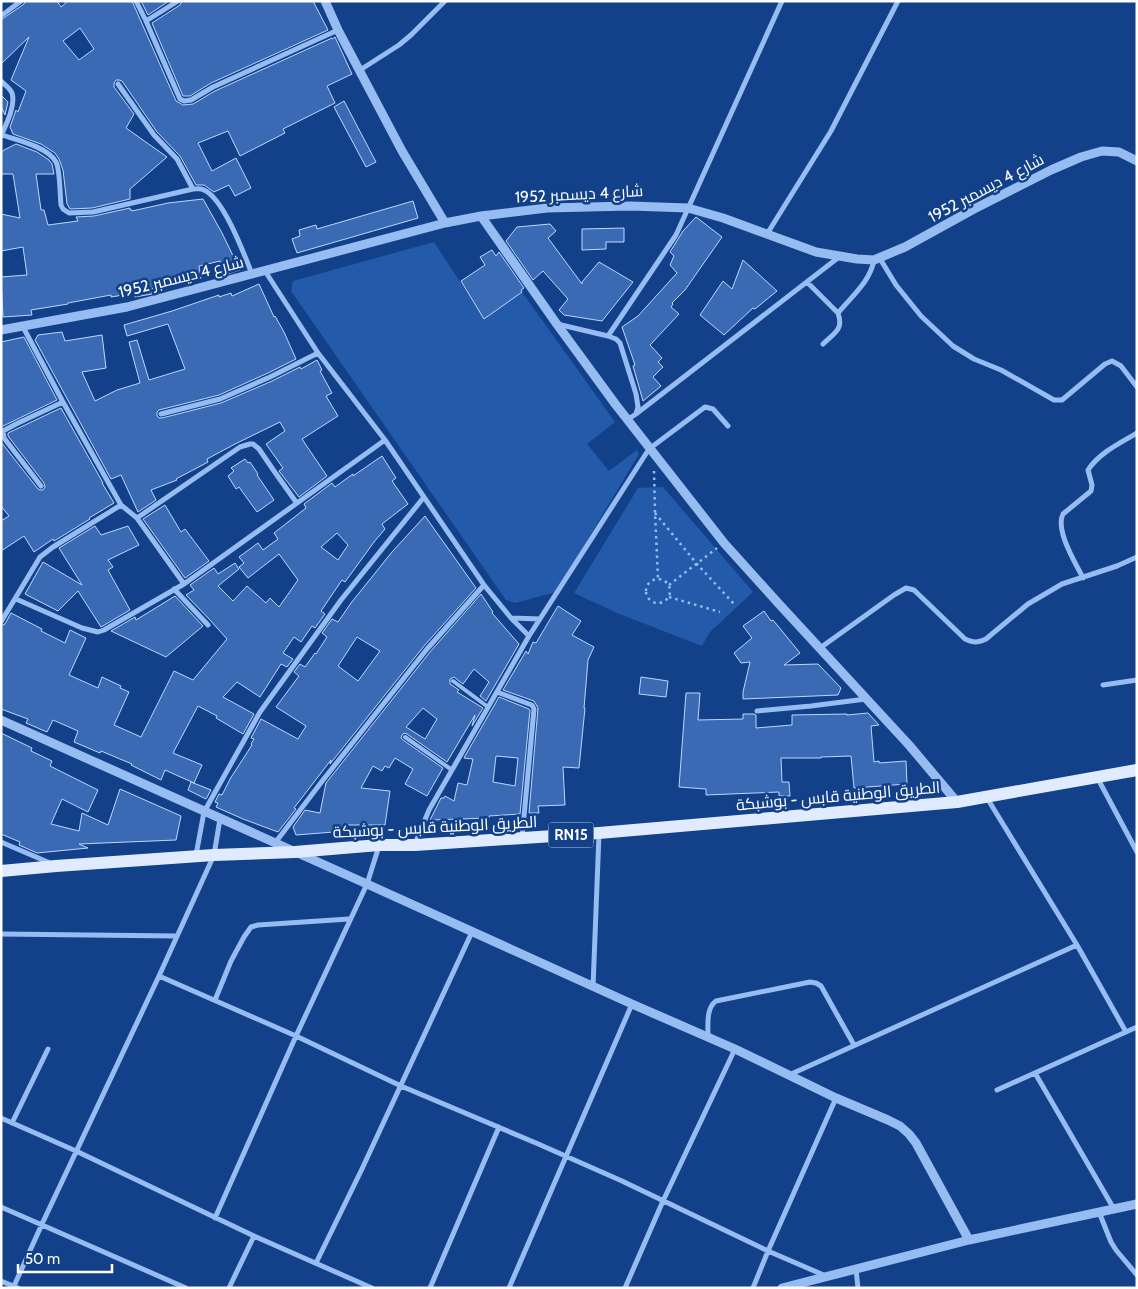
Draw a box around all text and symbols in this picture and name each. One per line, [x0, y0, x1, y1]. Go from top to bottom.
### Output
street label: شارع 4 ديسمبر 1952 [925, 149, 1048, 228]
street label: شارع 4 ديسمبر 1952 [514, 181, 644, 209]
street label: شارع 4 ديسمبر 1952 [116, 252, 246, 304]
street label: الطريق الوطنية قابس - بوشبكة [735, 778, 941, 815]
street label: الطريق الوطنية قابس - بوشبكة [332, 812, 538, 843]
road number: RN15 [548, 822, 594, 848]
scale bar [18, 1242, 111, 1274]
text: 50 m [25, 1250, 60, 1268]

